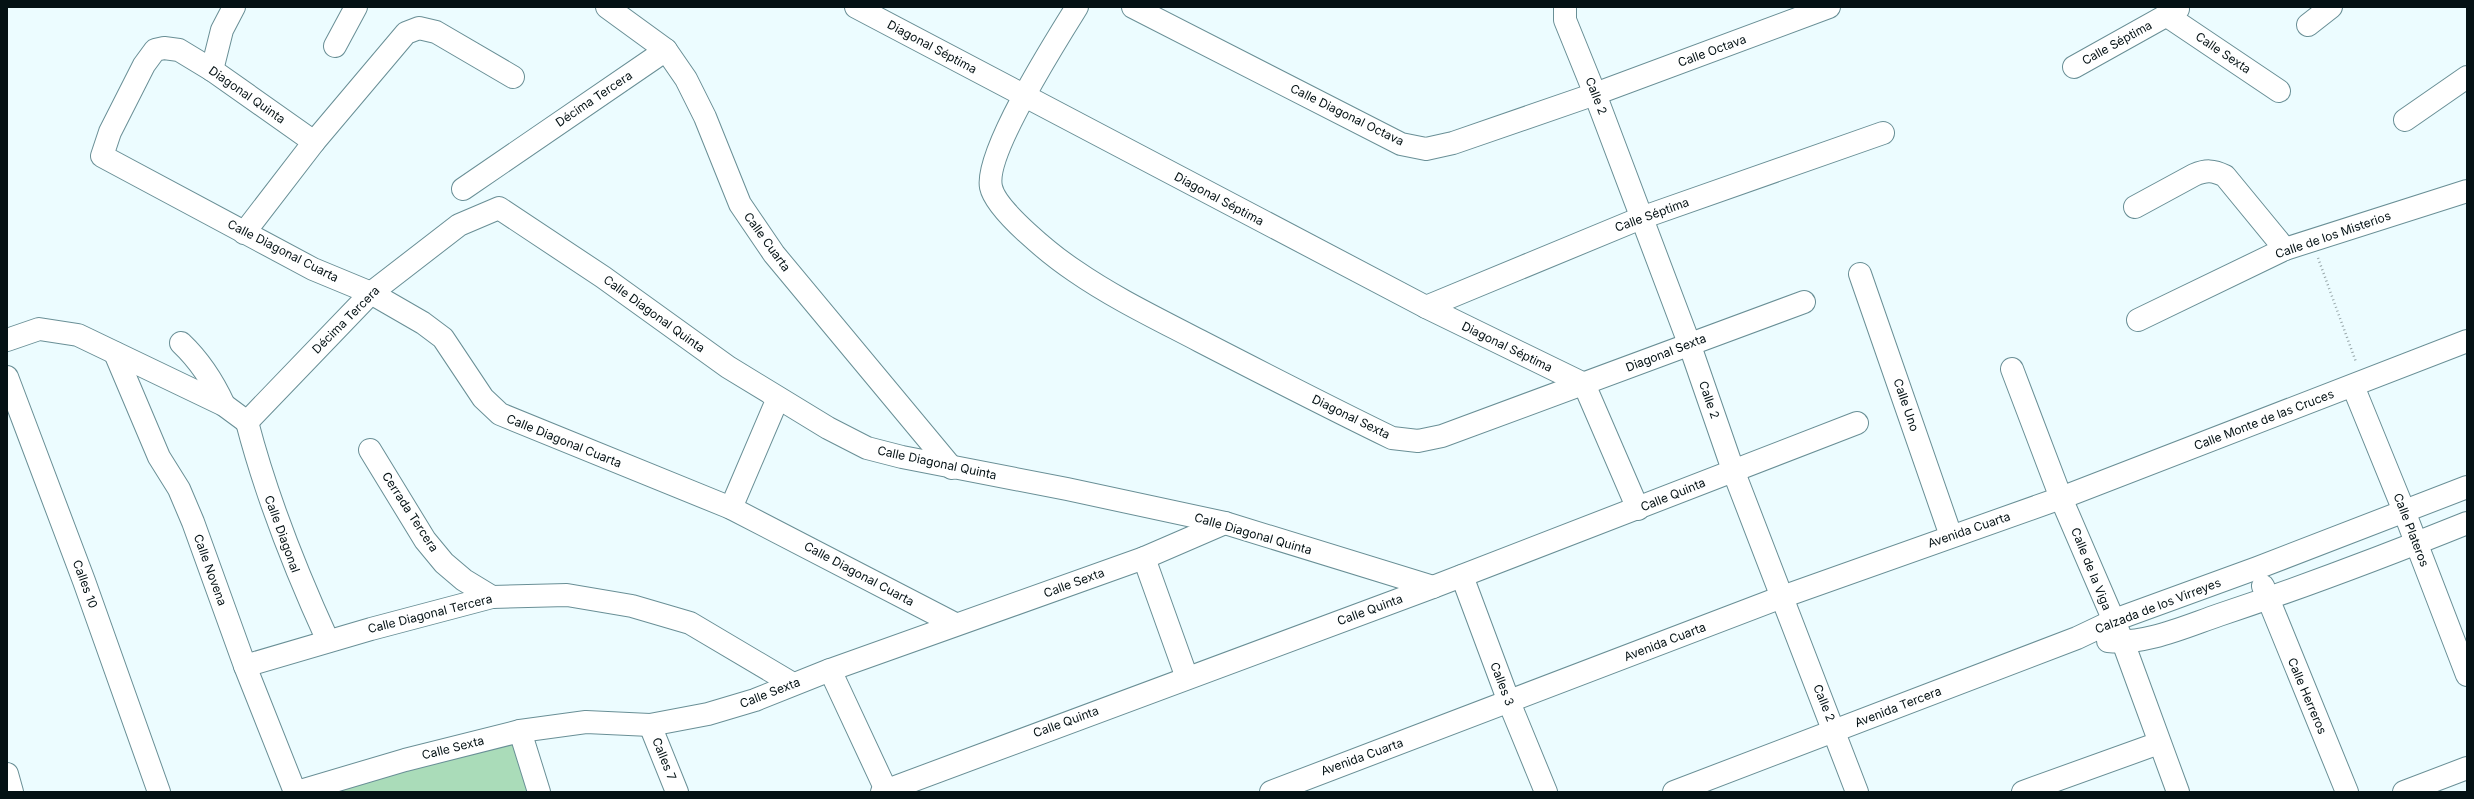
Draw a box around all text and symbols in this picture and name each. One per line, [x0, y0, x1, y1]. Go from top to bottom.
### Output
street label: Diagonal Séptima [885, 17, 980, 76]
street label: Calle Séptima [2079, 17, 2154, 68]
street label: Calle Sexta [2193, 29, 2254, 77]
street label: Calle Octava [1676, 31, 1748, 70]
street label: Diagonal Quinta [206, 63, 288, 127]
street label: Décima Tercera [553, 67, 635, 130]
street label: Calle 2 [1582, 75, 1610, 117]
street label: Calle Diagonal Octava [1288, 80, 1407, 149]
street label: Diagonal Séptima [1172, 169, 1267, 228]
street label: Calle Séptima [1613, 194, 1691, 235]
street label: Calle de los Misterios [2273, 208, 2393, 261]
street label: Calle Cuarta [741, 209, 794, 274]
street label: Calle Diagonal Cuarta [225, 216, 341, 285]
street label: Calle Diagonal Quinta [601, 272, 708, 355]
street label: Décima Tercera [309, 283, 383, 357]
street label: Diagonal Séptima [1459, 318, 1555, 375]
street label: Diagonal Sexta [1623, 330, 1708, 375]
street label: Calle Uno [1890, 376, 1923, 433]
street label: Calle 2 [1696, 379, 1723, 421]
street label: Calle Monte de las Cruces [2192, 386, 2336, 453]
street label: Diagonal Sexta [1310, 391, 1393, 442]
street label: Calle Diagonal Cuarta [505, 411, 624, 470]
street label: Calle Diagonal Quinta [876, 443, 998, 482]
street label: Cerrada Tercera [379, 469, 442, 555]
street label: Calle Quinta [1638, 475, 1707, 514]
street label: Calle Plateros [2391, 491, 2432, 569]
street label: Calle Diagonal [262, 493, 303, 575]
street label: Avenida Cuarta [1926, 508, 2012, 551]
street label: Calle Diagonal Quinta [1193, 510, 1314, 557]
street label: Calle de la Viga [2068, 525, 2115, 612]
street label: Calle Novena [191, 532, 230, 608]
street label: Calle Diagonal Cuarta [802, 538, 917, 609]
street label: Calles 10 [70, 558, 101, 610]
street label: Calle Sexta [1041, 565, 1106, 600]
street label: Calzada de los Virreyes [2093, 575, 2223, 636]
street label: Calle Diagonal Tercera [366, 591, 494, 636]
street label: Calle Quinta [1335, 591, 1405, 628]
street label: Avenida Cuarta [1622, 619, 1708, 664]
street label: Calle Herreros [2285, 655, 2330, 736]
street label: Calles 3 [1487, 660, 1518, 708]
street label: Calle Sexta [737, 674, 802, 711]
street label: Calle 2 [1810, 682, 1839, 724]
street label: Avenida Tercera [1852, 683, 1943, 730]
street label: Calle Quinta [1031, 703, 1101, 740]
street label: Calle Sexta [420, 733, 486, 762]
street label: Calles 7 [649, 735, 680, 783]
street label: Avenida Cuarta [1319, 735, 1405, 778]

